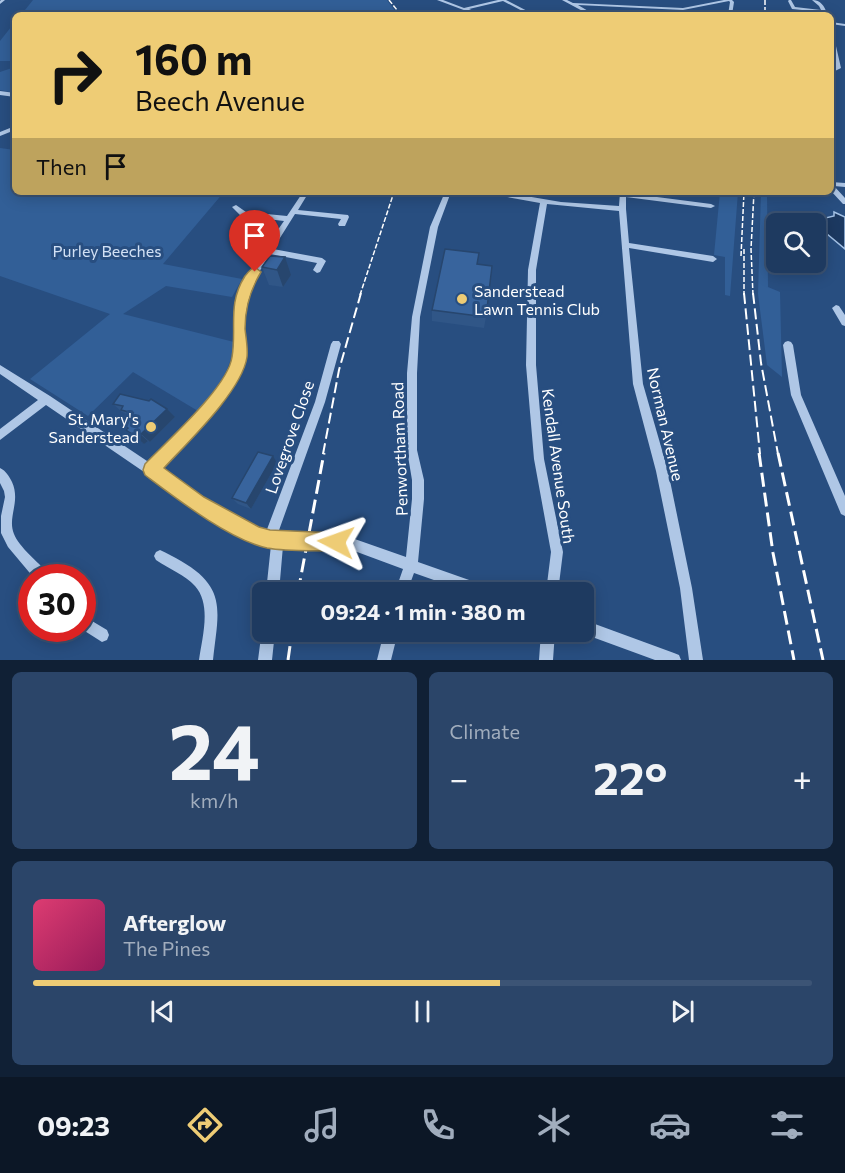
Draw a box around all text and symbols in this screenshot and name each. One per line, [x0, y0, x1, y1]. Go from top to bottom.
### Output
text: 160 m [135, 32, 253, 84]
icon: right [36, 36, 114, 114]
text: Beech Avenue [135, 84, 305, 117]
icon: arrive [99, 150, 132, 183]
text: Then [36, 153, 87, 180]
pin [229, 210, 280, 272]
map controls [766, 213, 826, 273]
button: search [766, 213, 826, 273]
icon: arrive [238, 219, 271, 252]
park label: Purley Beeches [52, 241, 162, 260]
place label: Sanderstead Lawn Tennis Club [474, 281, 600, 318]
marker: Sanderstead Lawn Tennis Club [455, 292, 469, 306]
street label: Norman Avenue [644, 365, 688, 483]
street label: Lovegrove Close [261, 378, 317, 496]
street label: Penwortham Road [387, 382, 411, 516]
street label: Kendall Avenue South [539, 387, 579, 545]
place label: St. Mary's Sanderstead [49, 409, 139, 446]
marker: St. Mary's Sanderstead [144, 420, 158, 434]
position arrow [304, 510, 368, 574]
speed limit sign: 30 [18, 564, 96, 642]
text: 09:24 · 1 min · 380 m [321, 598, 525, 625]
text: 24 [169, 701, 260, 796]
text: Climate [450, 719, 520, 743]
text: 22° [593, 749, 667, 804]
text: − [450, 757, 468, 798]
text: + [793, 757, 812, 798]
text: km/h [190, 788, 239, 812]
text: Afterglow [123, 909, 226, 936]
text: The Pines [123, 936, 210, 960]
icon: previous [146, 995, 179, 1028]
icon: pause [406, 995, 439, 1028]
icon: next [666, 995, 699, 1028]
icon: directions [184, 1104, 226, 1146]
icon: music [301, 1104, 343, 1146]
icon: phone [417, 1104, 459, 1146]
icon: climate [533, 1104, 575, 1146]
icon: car [649, 1104, 691, 1146]
icon: filters [766, 1104, 808, 1146]
text: 09:23 [37, 1109, 110, 1142]

